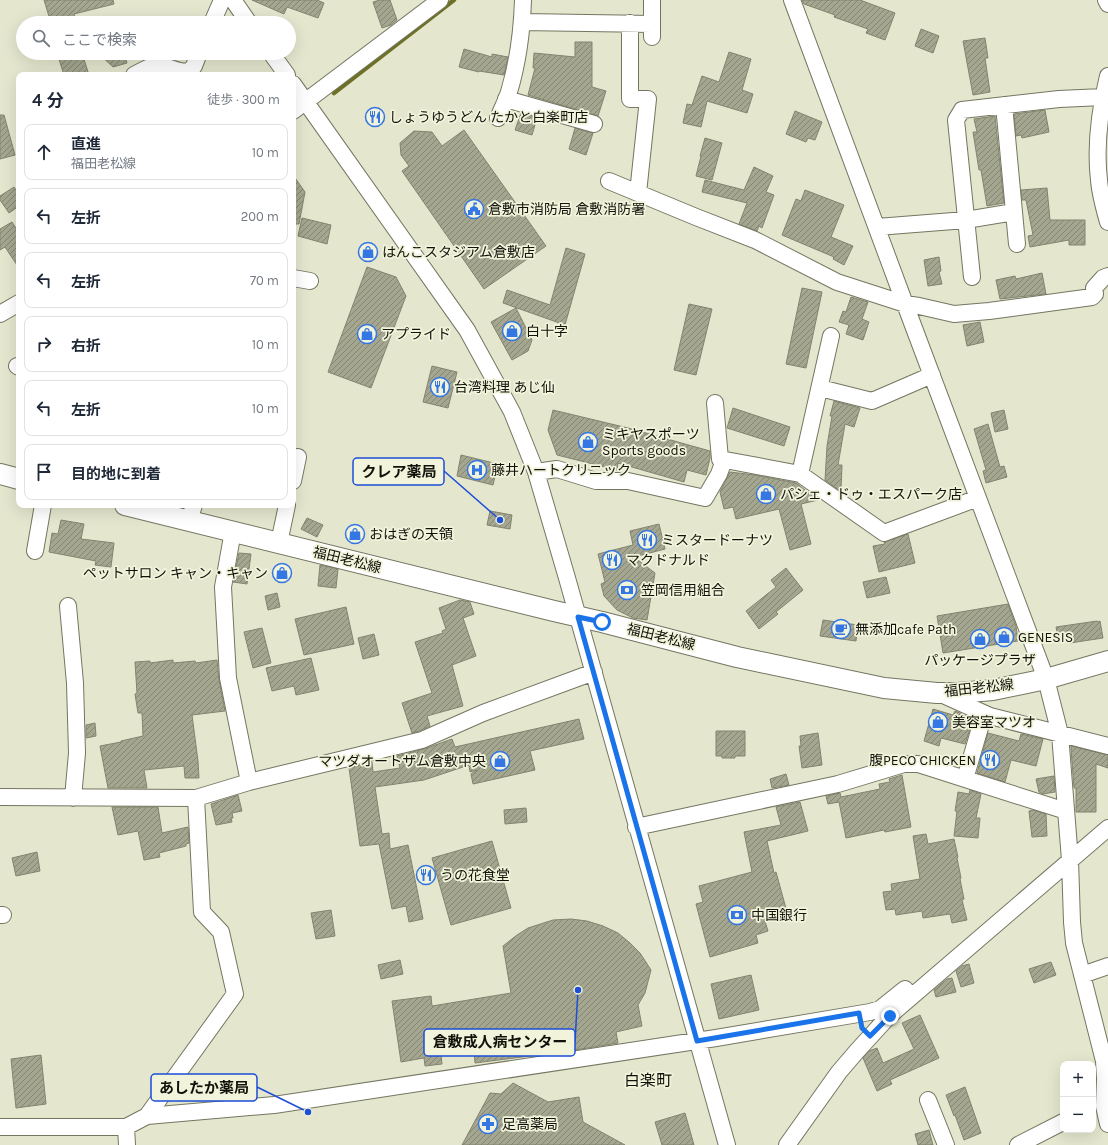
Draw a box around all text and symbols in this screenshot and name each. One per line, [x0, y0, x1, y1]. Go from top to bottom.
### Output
search box [16, 16, 296, 60]
icon: search [30, 27, 52, 49]
text: ここで検索 [62, 31, 137, 49]
text: 4 分 [32, 90, 63, 110]
text: 徒歩 · 300 m [207, 92, 280, 107]
restaurant icon: しょうゆうどん たかと白楽町店 [364, 106, 386, 128]
place label: しょうゆうどん たかと白楽町店 [389, 109, 588, 126]
text: 直進 [71, 135, 101, 153]
icon: ahead [33, 141, 55, 163]
text: 10 m [252, 145, 279, 160]
text: 福田老松線 [71, 156, 136, 171]
public building icon: 倉敷市消防局 倉敷消防署 [463, 198, 485, 220]
place label: 倉敷市消防局 倉敷消防署 [488, 201, 645, 218]
icon: left [33, 205, 55, 227]
text: 左折 [71, 209, 101, 227]
text: 200 m [241, 209, 279, 224]
shop icon: はんこスタジアム倉敷店 [357, 241, 379, 263]
place label: はんこスタジアム倉敷店 [382, 244, 535, 261]
icon: left [33, 269, 55, 291]
text: 左折 [71, 273, 101, 291]
text: 70 m [250, 273, 279, 288]
shop icon: 白十字 [501, 320, 523, 342]
shop icon: アプライド [356, 323, 378, 345]
place label: 白十字 [526, 323, 568, 340]
place label: アプライド [381, 326, 451, 343]
icon: right [33, 333, 55, 355]
text: 右折 [71, 337, 101, 355]
text: 10 m [252, 337, 279, 352]
restaurant icon: 台湾料理 あじ仙 [429, 376, 451, 398]
place label: 台湾料理 あじ仙 [454, 379, 555, 396]
icon: left [33, 397, 55, 419]
text: 左折 [71, 401, 101, 419]
text: 10 m [252, 401, 279, 416]
place label: ミキヤスポーツ Sports goods [602, 426, 700, 459]
shop icon: ミキヤスポーツ Sports goods [577, 431, 599, 453]
callout: クレア薬局 [353, 458, 444, 485]
hospital icon: 藤井ハートクリニック [466, 459, 488, 481]
icon: arrive [33, 461, 55, 483]
place label: 藤井ハートクリニック [491, 462, 631, 479]
text: クレア薬局 [361, 463, 437, 481]
text: 目的地に到着 [71, 465, 161, 483]
shop icon: パシェ・ドゥ・エスパーク店 [755, 483, 777, 505]
place label: パシェ・ドゥ・エスパーク店 [780, 486, 962, 503]
shop icon: おはぎの天領 [344, 523, 366, 545]
place label: おはぎの天領 [369, 526, 453, 543]
restaurant icon: ミスタードーナツ [636, 529, 658, 551]
place label: ミスタードーナツ [661, 532, 773, 549]
street label: 福田老松線 [311, 543, 383, 577]
restaurant icon: マクドナルド [601, 549, 623, 571]
place label: マクドナルド [626, 552, 710, 569]
shop icon: ペットサロン キャン・キャン [271, 562, 293, 584]
place label: ペットサロン キャン・キャン [83, 565, 268, 582]
bank icon: 笠岡信用組合 [616, 579, 638, 601]
place label: 笠岡信用組合 [641, 582, 725, 599]
route start [593, 613, 611, 631]
cafe icon: 無添加cafe Path [830, 618, 852, 640]
street label: 福田老松線 [625, 620, 697, 654]
place label: 無添加cafe Path [855, 621, 956, 638]
shop icon: GENESIS [993, 626, 1015, 648]
shop icon: パッケージプラザ [969, 628, 991, 650]
place label: GENESIS [1018, 629, 1073, 646]
place label: パッケージプラザ [924, 652, 1036, 669]
street label: 福田老松線 [943, 676, 1015, 700]
shop icon: 美容室マツオ [927, 711, 949, 733]
place label: 美容室マツオ [952, 714, 1036, 731]
restaurant icon: 腹PECO CHICKEN [979, 749, 1001, 771]
shop icon: マツダオートザム倉敷中央 [489, 750, 511, 772]
place label: 腹PECO CHICKEN [869, 752, 976, 769]
place label: マツダオートザム倉敷中央 [318, 753, 486, 770]
restaurant icon: うの花食堂 [415, 864, 437, 886]
place label: うの花食堂 [440, 867, 510, 884]
bank icon: 中国銀行 [726, 904, 748, 926]
place label: 中国銀行 [751, 907, 807, 924]
route end [881, 1007, 899, 1025]
callout: 倉敷成人病センター [424, 1029, 575, 1056]
text: 倉敷成人病センター [432, 1033, 568, 1051]
map controls [1060, 1061, 1096, 1133]
button: + [1060, 1061, 1096, 1097]
district label: 白楽町 [624, 1071, 672, 1090]
callout: あしたか薬局 [151, 1074, 257, 1101]
text: あしたか薬局 [159, 1079, 249, 1097]
button: − [1060, 1097, 1096, 1133]
pharmacy icon: 足高薬局 [477, 1113, 499, 1135]
place label: 足高薬局 [502, 1116, 558, 1133]

